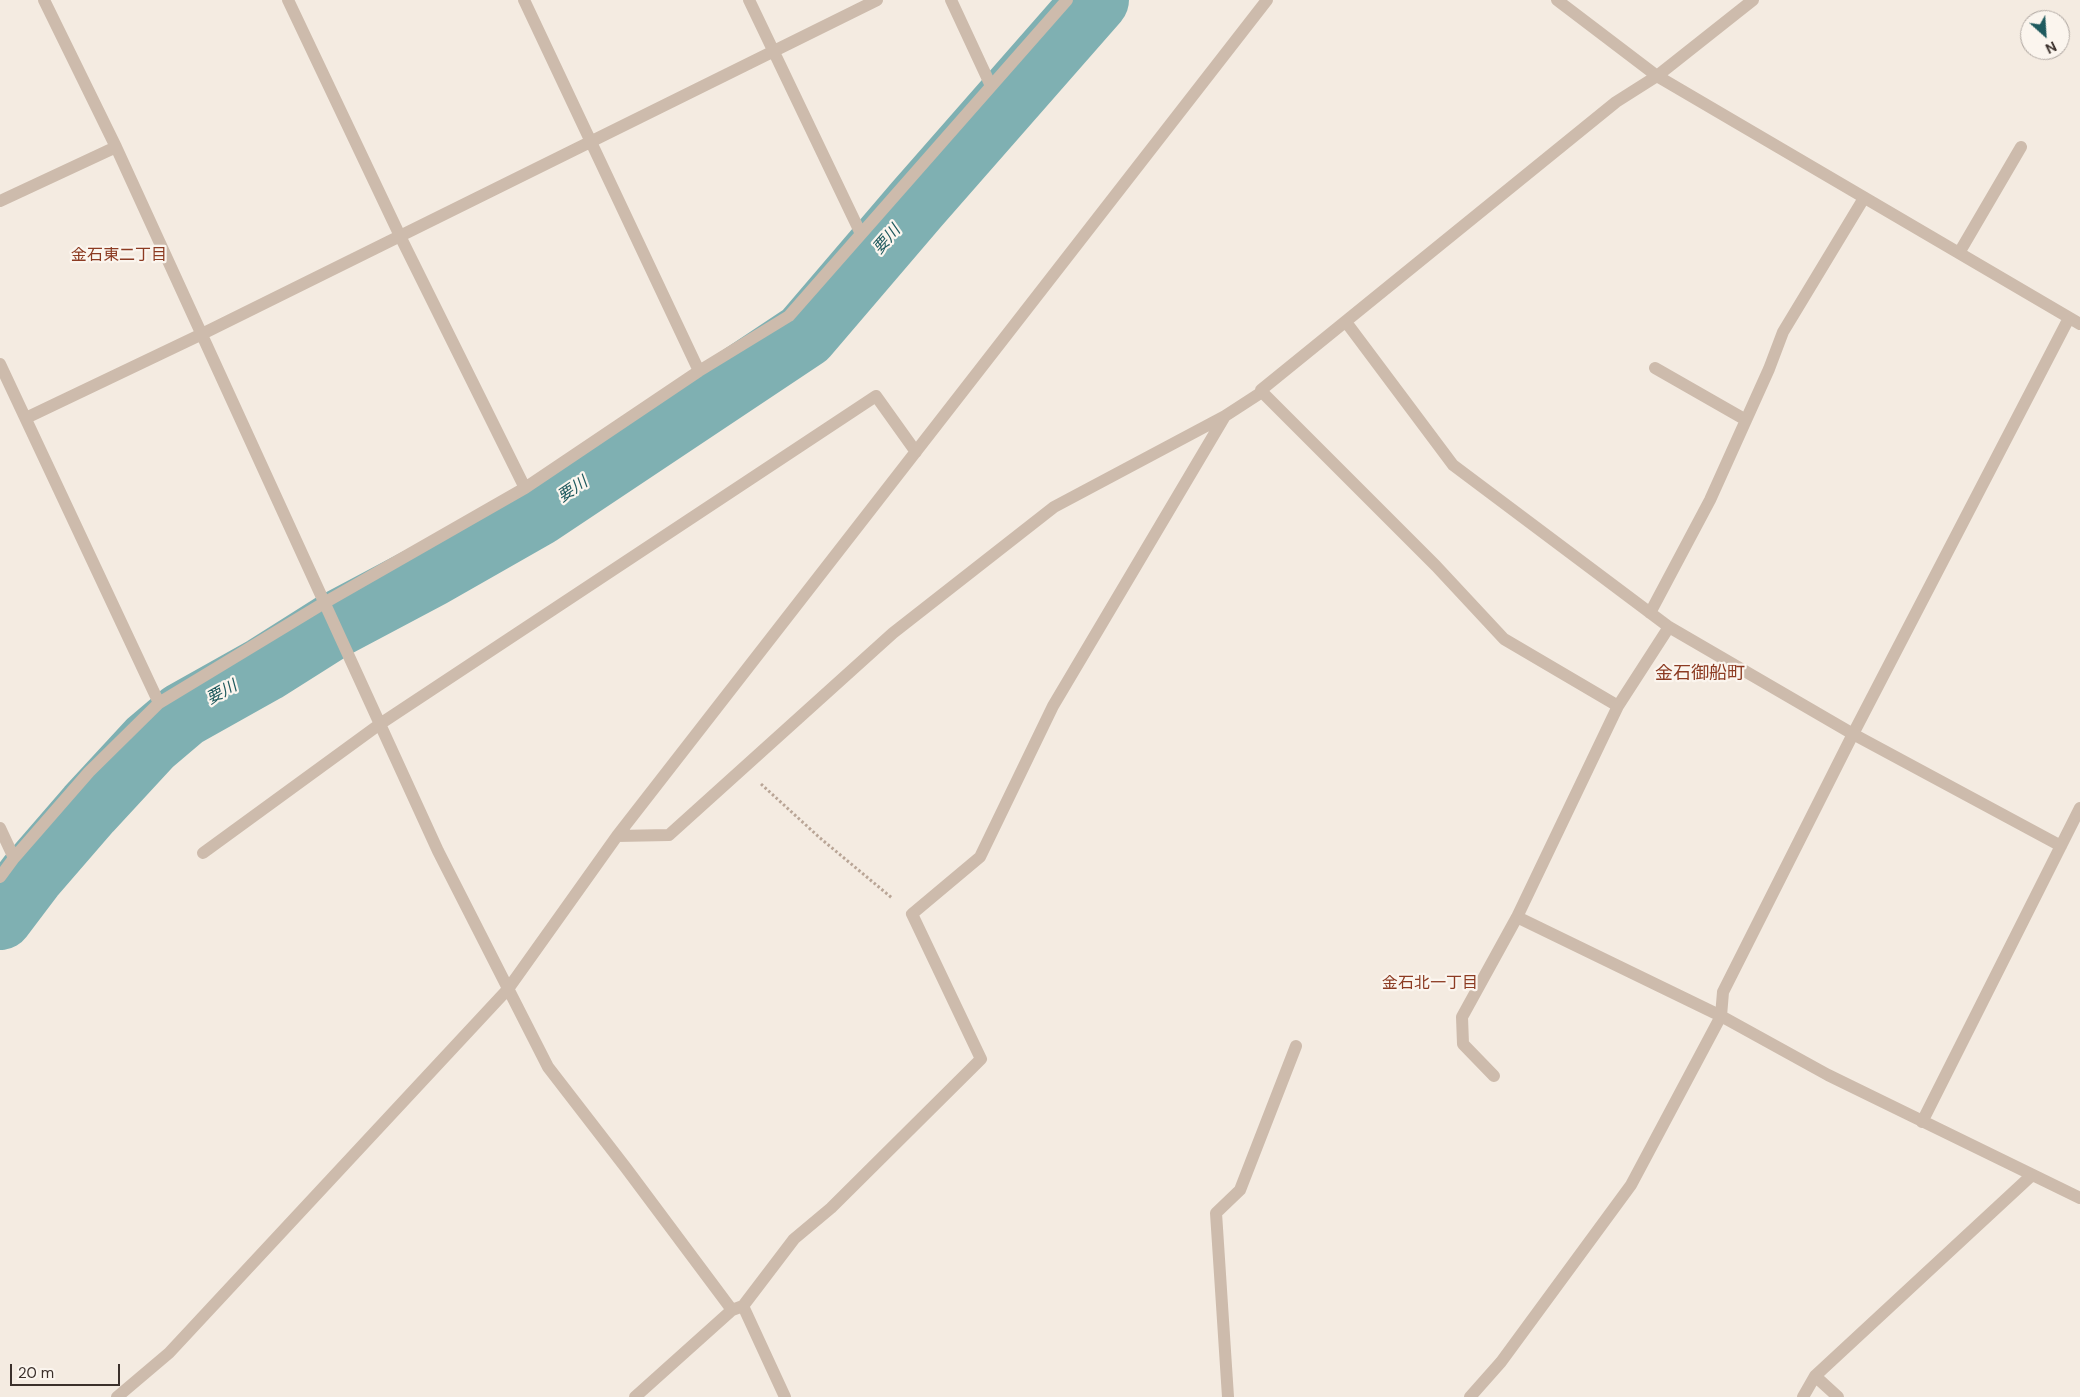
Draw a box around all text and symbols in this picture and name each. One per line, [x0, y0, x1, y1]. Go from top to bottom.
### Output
north arrow [2020, 10, 2070, 60]
text: N [2043, 37, 2060, 58]
water label: 要川 [869, 222, 905, 258]
district label: 金石東二丁目 [71, 246, 167, 266]
water label: 要川 [554, 473, 592, 507]
district label: 金石御船町 [1655, 663, 1745, 685]
water label: 要川 [203, 677, 241, 709]
district label: 金石北一丁目 [1382, 974, 1478, 994]
scale bar [12, 1354, 122, 1386]
text: 20 m [18, 1363, 54, 1383]

